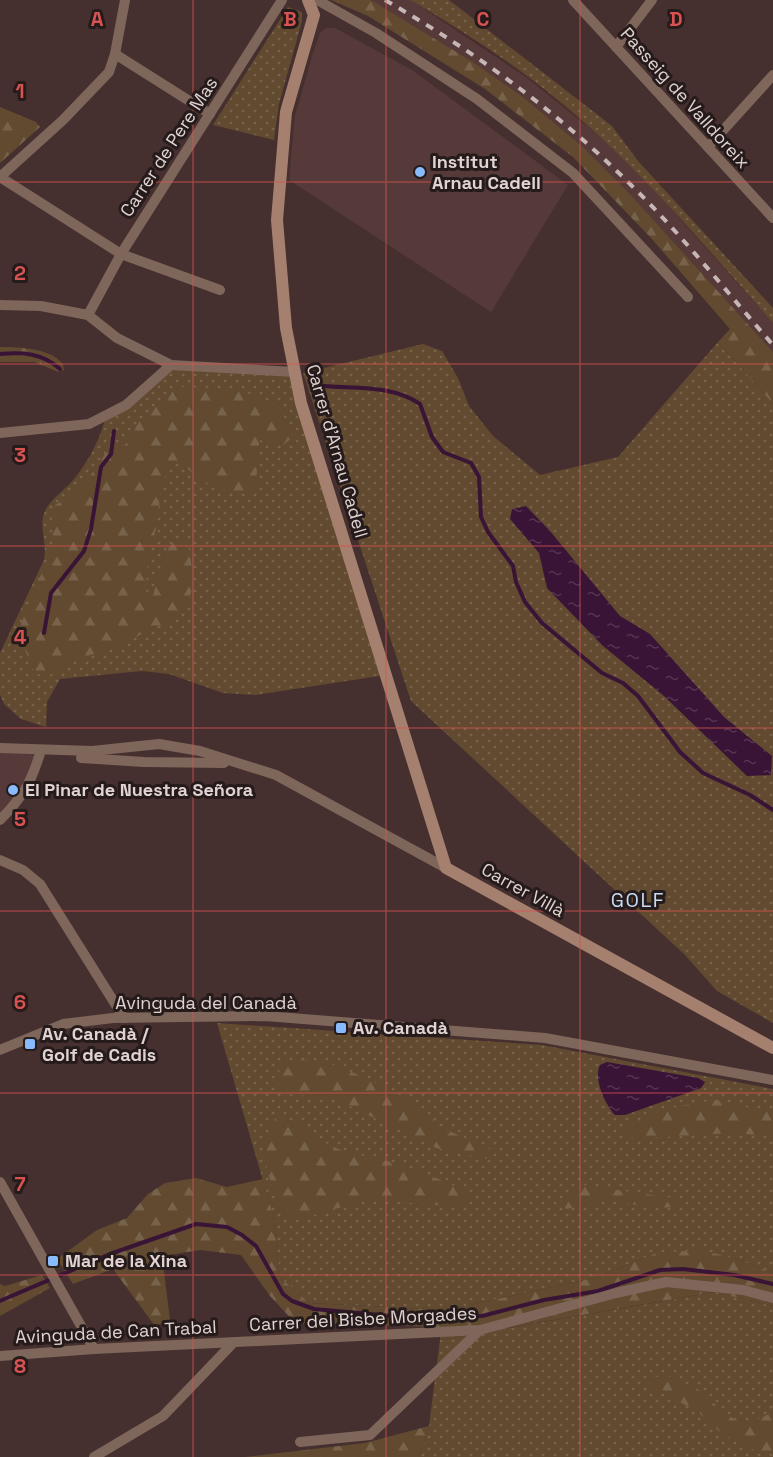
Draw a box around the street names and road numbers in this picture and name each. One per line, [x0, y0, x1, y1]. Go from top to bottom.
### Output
street label: Passeig de Valldoreix [616, 22, 755, 173]
street label: Carrer de Pere Mas [115, 72, 222, 221]
street label: Carrer d'Arnau Cadell [302, 361, 373, 540]
street label: Carrer Villà [478, 857, 569, 922]
street label: Avinguda del Canadà [115, 991, 297, 1014]
street label: Carrer del Bisbe Morgades [249, 1301, 477, 1336]
street label: Avinguda de Can Trabal [15, 1315, 217, 1348]

